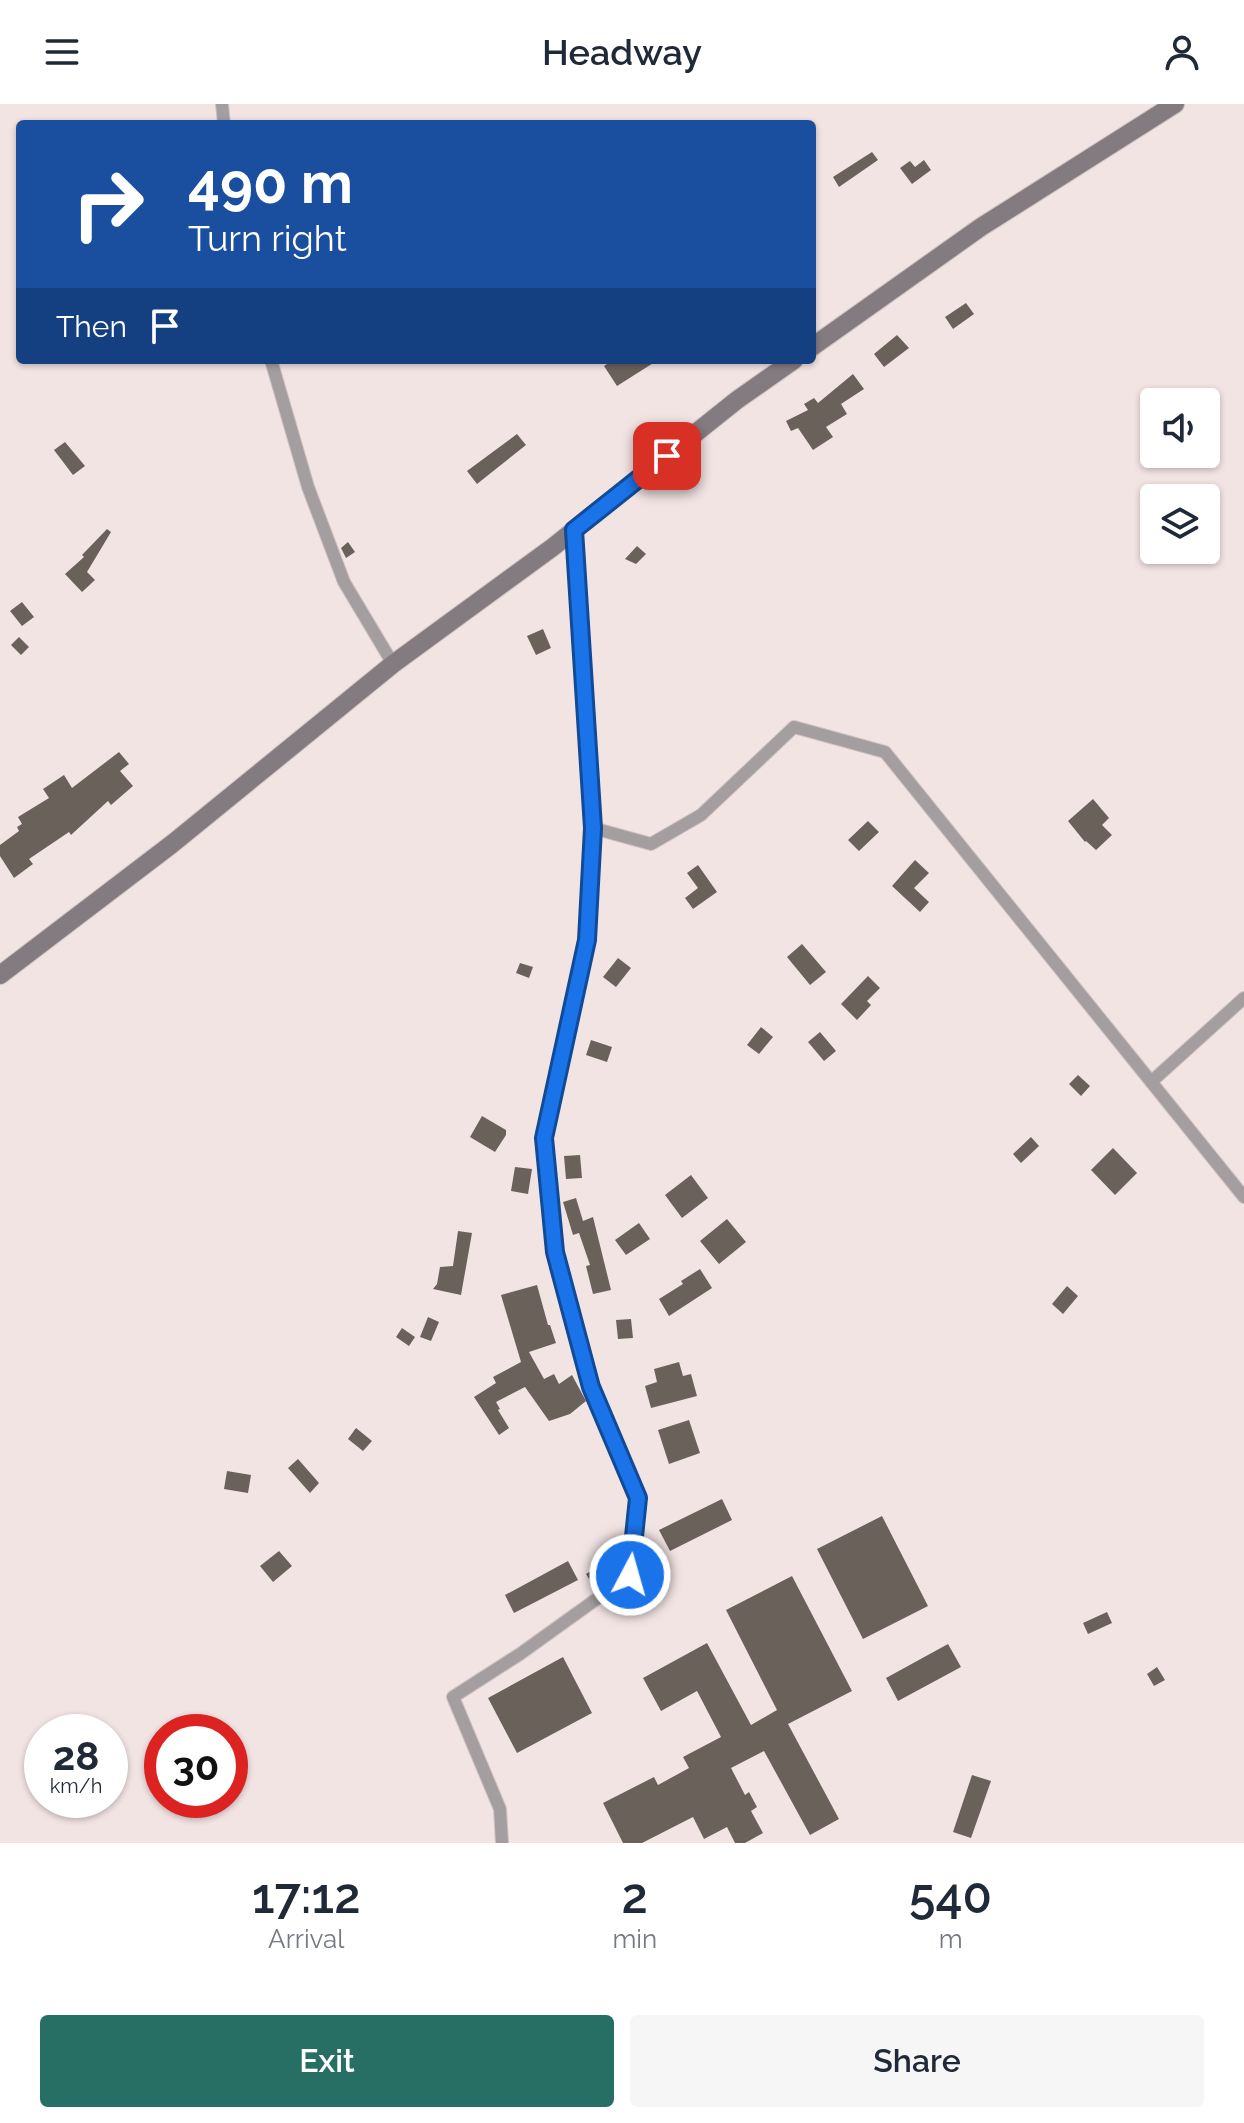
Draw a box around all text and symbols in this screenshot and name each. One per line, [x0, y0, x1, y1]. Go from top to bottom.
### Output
icon: menu [40, 30, 84, 74]
icon: person [1160, 30, 1204, 74]
text: Headway [542, 31, 702, 73]
text: 490 m [188, 150, 353, 216]
icon: right [56, 152, 160, 256]
text: Turn right [188, 217, 347, 259]
icon: arrive [143, 304, 187, 348]
text: Then [56, 309, 127, 344]
map controls [1140, 388, 1220, 564]
button: sound [1140, 388, 1220, 468]
pin [633, 422, 701, 490]
icon: arrive [645, 434, 689, 478]
button: layers [1140, 484, 1220, 564]
position arrow [588, 1533, 672, 1617]
speed limit sign: 30 [144, 1714, 248, 1818]
text: 28 [53, 1732, 99, 1779]
text: km/h [50, 1774, 102, 1798]
text: 17:12 [252, 1868, 361, 1924]
text: 2 [622, 1868, 648, 1924]
text: 540 [909, 1868, 992, 1924]
text: Arrival [268, 1924, 344, 1954]
text: min [612, 1924, 657, 1954]
text: m [939, 1924, 963, 1954]
button: Exit [40, 2015, 614, 2107]
button: Share [630, 2015, 1204, 2107]

